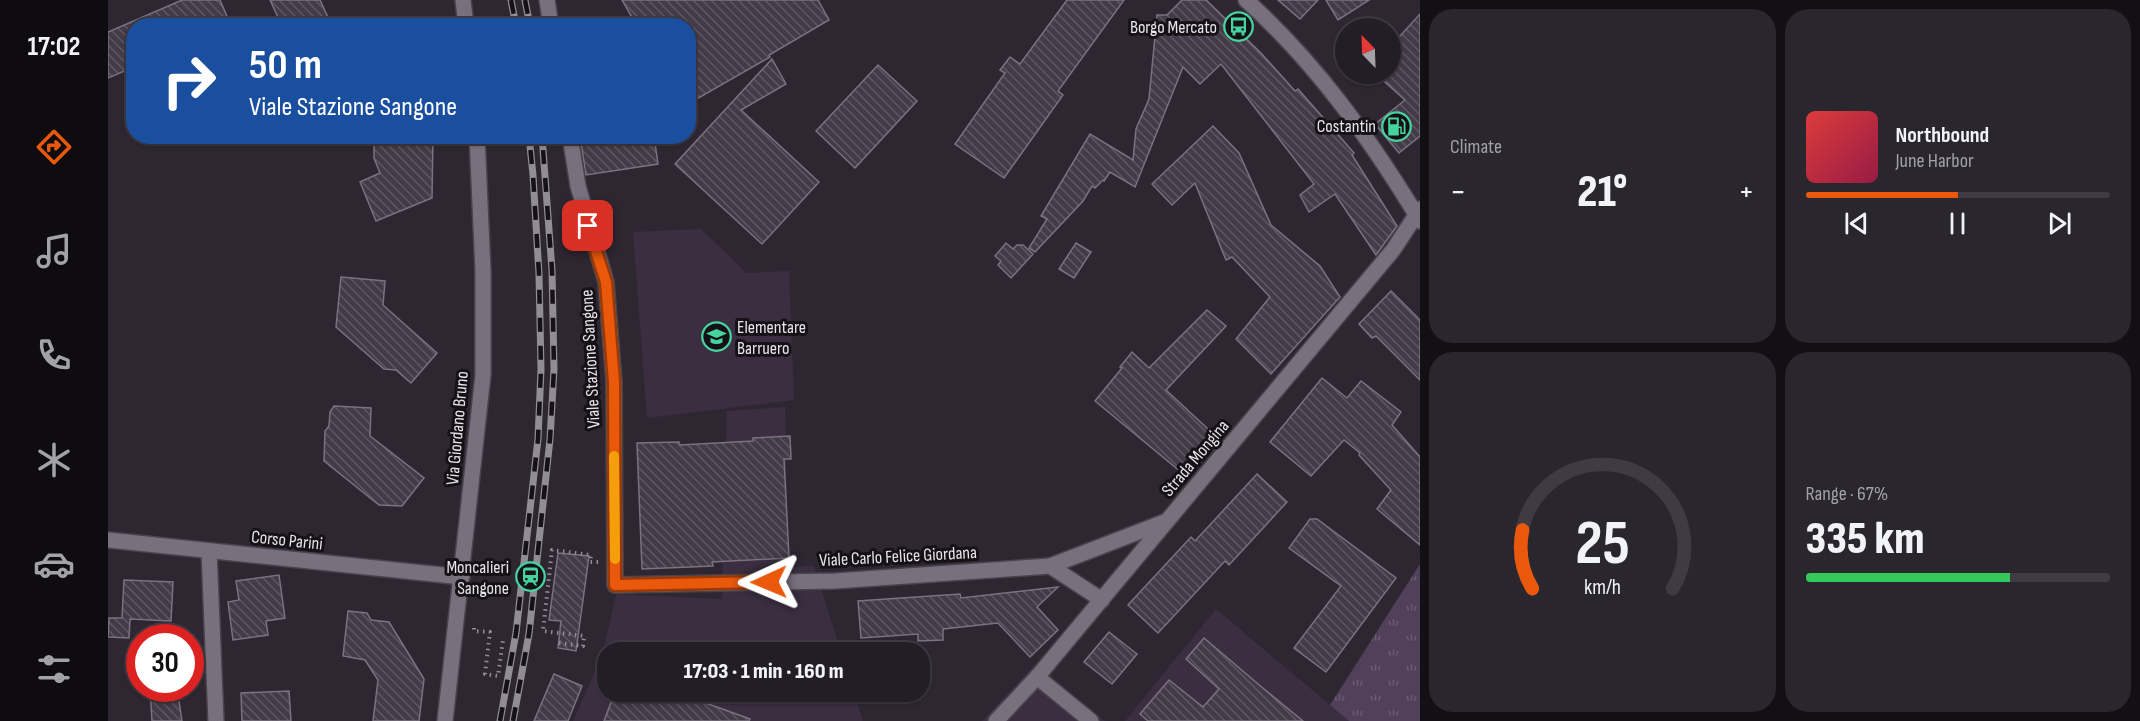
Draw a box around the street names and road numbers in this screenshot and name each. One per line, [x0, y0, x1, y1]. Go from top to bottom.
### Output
street label: Viale Stazione Sangone [576, 289, 605, 429]
street label: Via Giordano Bruno [442, 370, 473, 486]
street label: Strada Mongina [1157, 416, 1233, 501]
street label: Corso Parini [250, 526, 324, 555]
street label: Viale Carlo Felice Giordana [819, 542, 977, 571]

